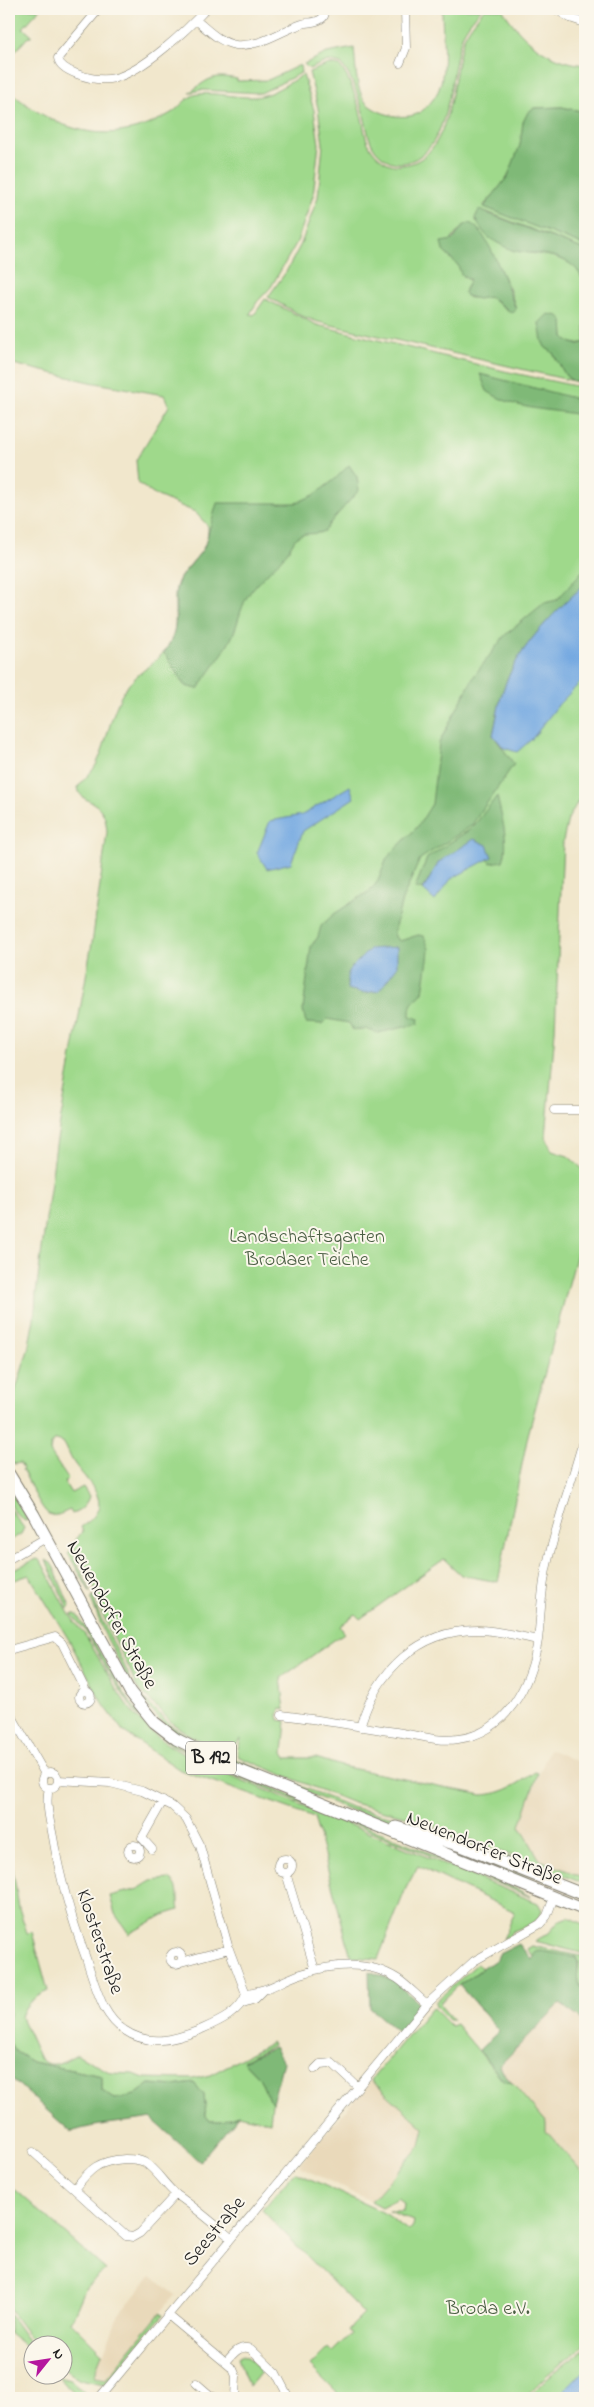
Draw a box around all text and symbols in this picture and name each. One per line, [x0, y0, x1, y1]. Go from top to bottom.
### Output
park label: Landschaftsgarten Brodaer Teiche [229, 1223, 385, 1275]
street label: Neuendorfer Straße [58, 1535, 164, 1695]
road number: B 192 [186, 1742, 236, 1775]
street label: Neuendorfer Straße [402, 1804, 566, 1894]
street label: Klosterstraße [68, 1886, 130, 1998]
street label: Seestraße [177, 2190, 253, 2274]
park label: Broda e.V. [445, 2295, 530, 2324]
north arrow [22, 2334, 72, 2384]
text: N [47, 2345, 69, 2364]

